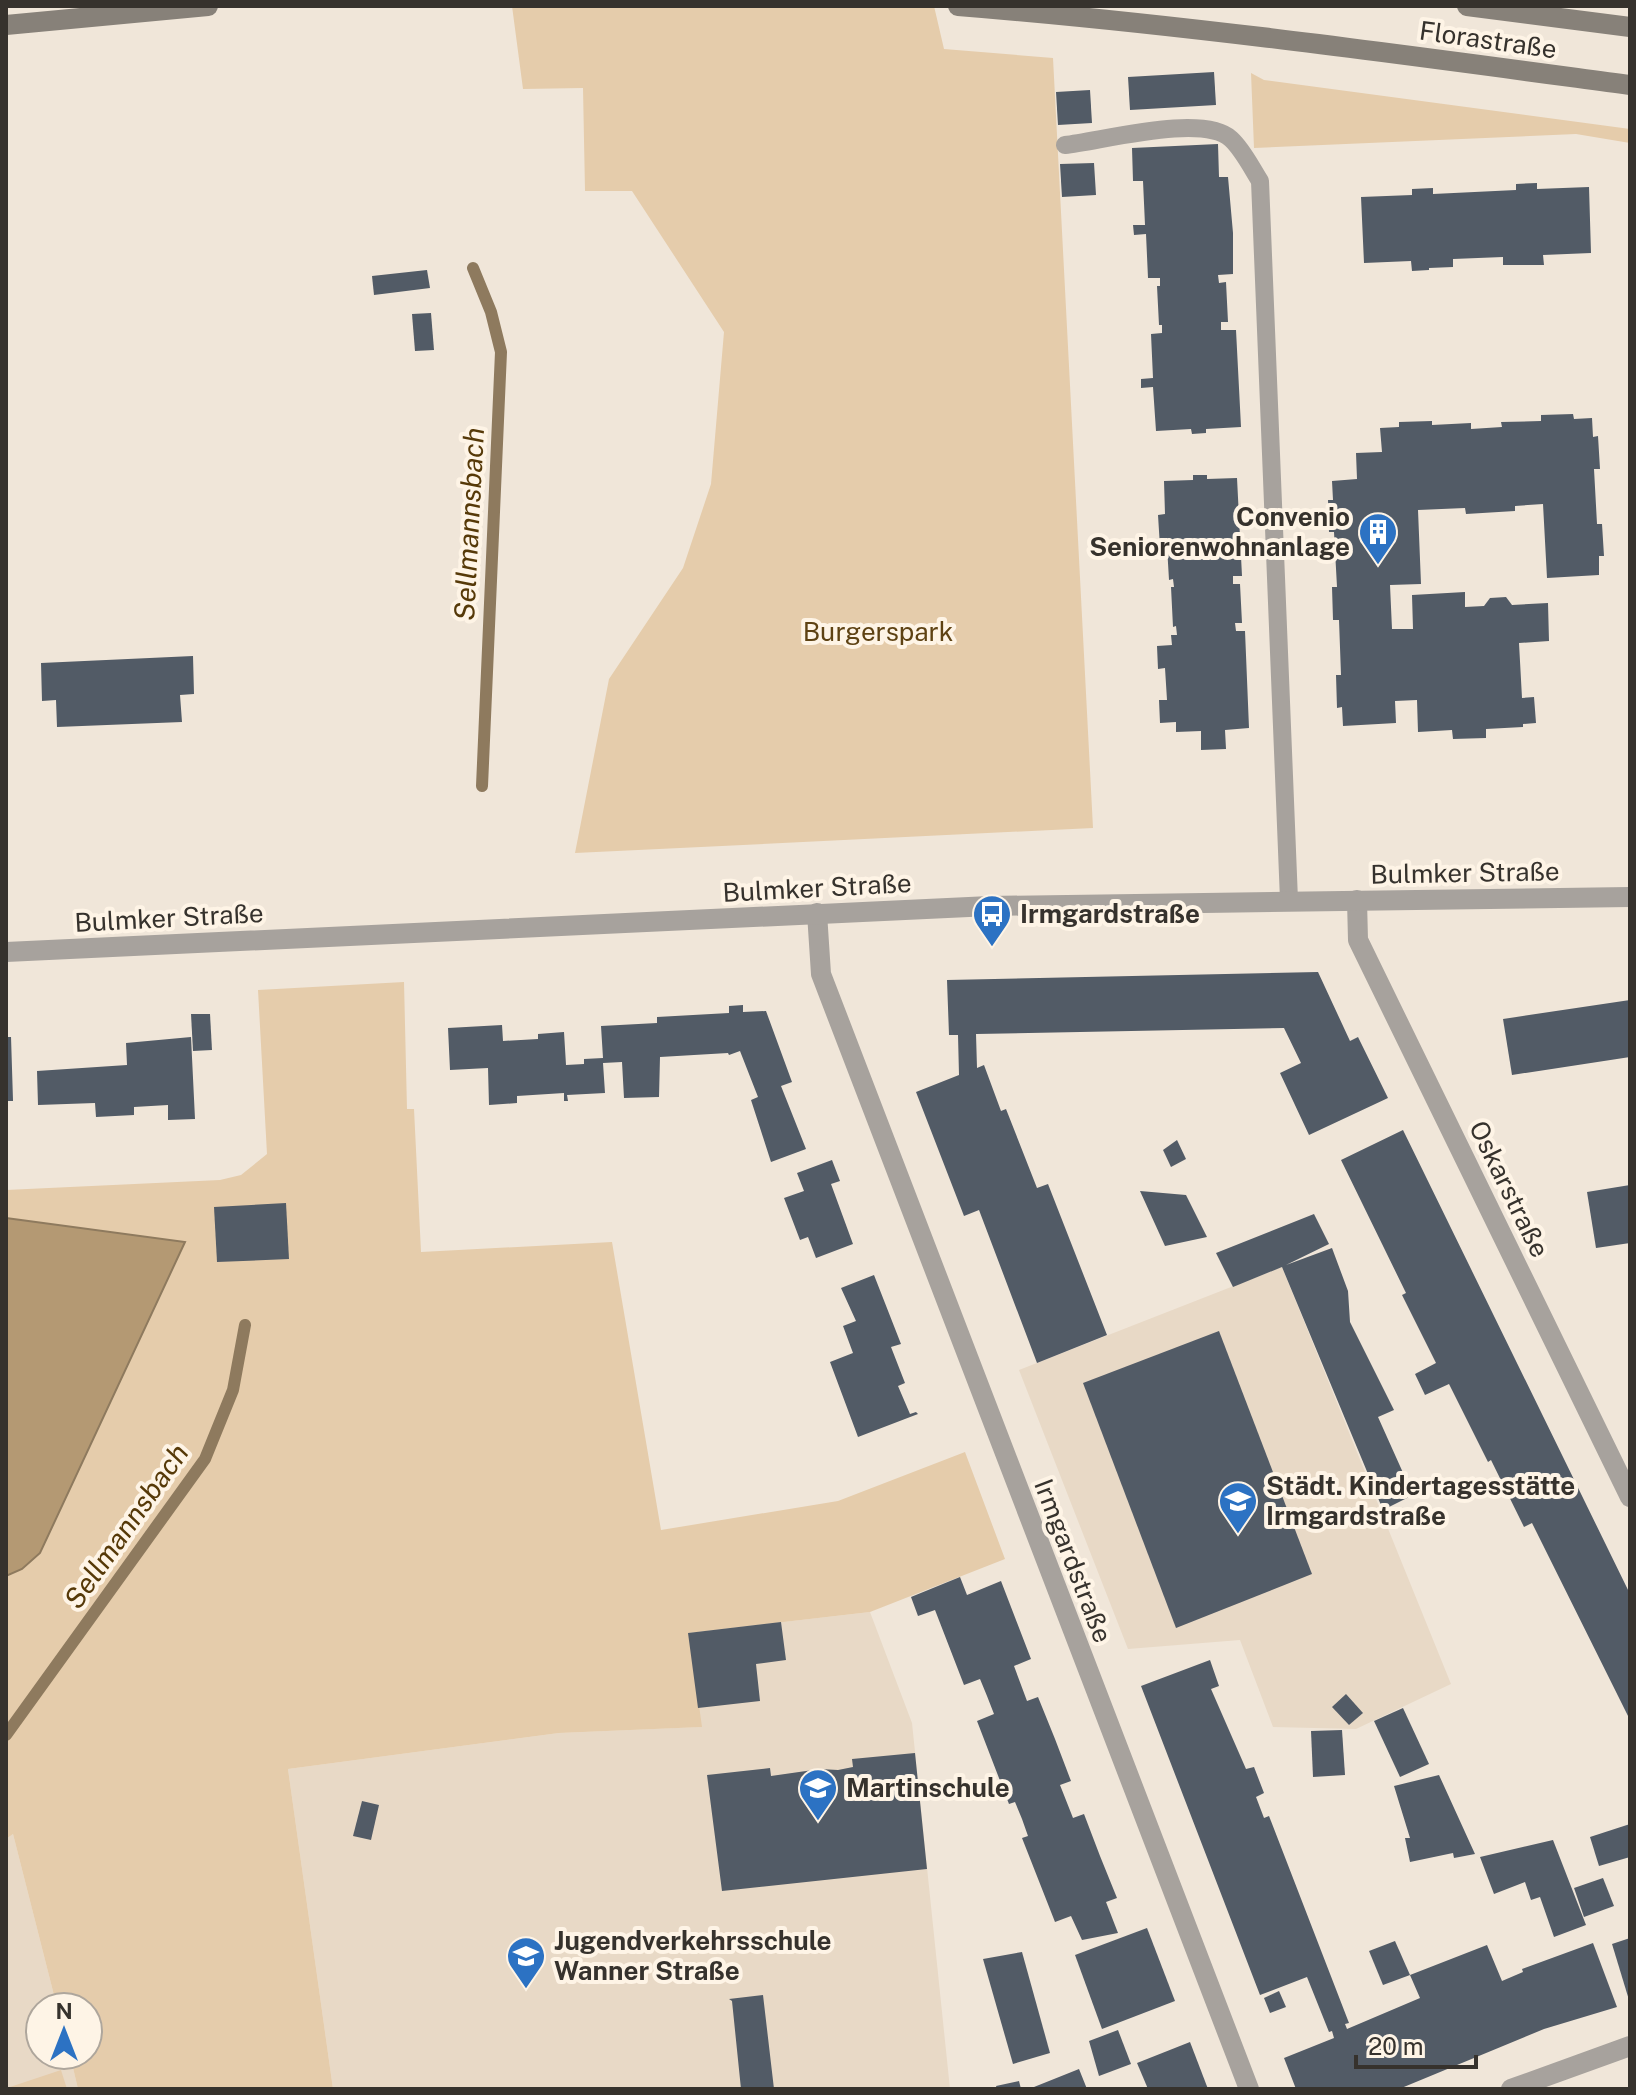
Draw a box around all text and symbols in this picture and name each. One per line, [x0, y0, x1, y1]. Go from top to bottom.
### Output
street label: Florastraße [1417, 15, 1559, 64]
water label: Sellmannsbach [447, 426, 490, 621]
place label: Convenio Seniorenwohnanlage [1089, 501, 1350, 562]
building icon: Convenio Seniorenwohnanlage [1357, 511, 1399, 566]
park label: Burgerspark [803, 616, 953, 647]
street label: Bulmker Straße [1370, 855, 1560, 890]
street label: Bulmker Straße [722, 867, 912, 908]
bus stop icon: Irmgardstraße [971, 893, 1013, 948]
street label: Bulmker Straße [74, 897, 264, 938]
place label: Irmgardstraße [1020, 898, 1200, 929]
street label: Oskarstraße [1463, 1116, 1556, 1262]
water label: Sellmannsbach [57, 1437, 195, 1614]
place label: Städt. Kindertagesstätte Irmgardstraße [1266, 1470, 1575, 1531]
street label: Irmgardstraße [1028, 1475, 1119, 1647]
school or university icon: Städt. Kindertagesstätte Irmgardstraße [1217, 1480, 1259, 1535]
school or university icon: Martinschule [797, 1767, 839, 1822]
place label: Martinschule [846, 1772, 1010, 1803]
place label: Jugendverkehrsschule Wanner Straße [554, 1925, 832, 1986]
school or university icon: Jugendverkehrsschule Wanner Straße [505, 1935, 547, 1990]
north arrow [24, 1991, 104, 2071]
text: N [55, 1998, 73, 2024]
scale bar [1356, 2019, 1476, 2069]
text: 20 m [1368, 2032, 1424, 2060]

